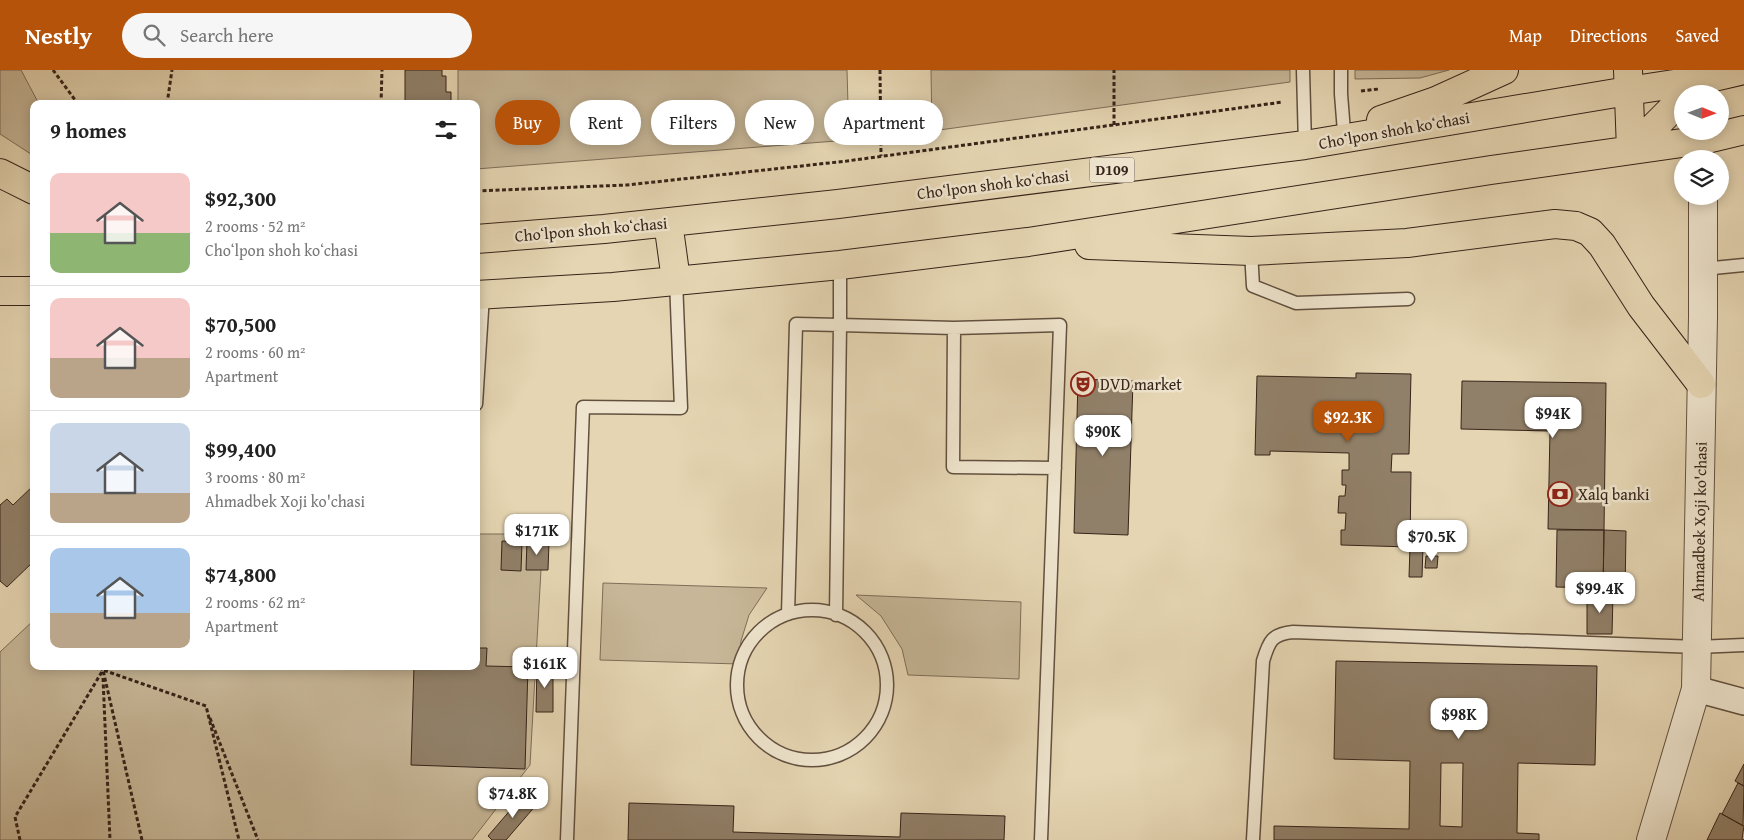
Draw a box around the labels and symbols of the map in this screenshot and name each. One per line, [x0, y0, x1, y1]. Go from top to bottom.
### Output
north arrow [1674, 85, 1729, 140]
street label: Choʻlpon shoh koʻchasi [1317, 105, 1472, 155]
road number: D109 [1090, 158, 1134, 182]
street label: Choʻlpon shoh koʻchasi [916, 163, 1071, 205]
street label: Choʻlpon shoh koʻchasi [514, 210, 669, 248]
theatre icon: DVD market [1070, 371, 1096, 397]
place label: DVD market [1100, 372, 1182, 396]
pin: $94K [1523, 396, 1583, 439]
pin: $92.3K [1307, 400, 1389, 443]
pin: $90K [1073, 414, 1133, 457]
street label: Ahmadbek Xoji ko'chasi [1686, 441, 1713, 602]
bank icon: Xalq banki [1547, 481, 1573, 507]
place label: Xalq banki [1578, 482, 1650, 506]
pin: $171K [502, 514, 572, 556]
pin: $70.5K [1391, 520, 1473, 562]
pin: $99.4K [1559, 572, 1641, 614]
pin: $161K [510, 646, 580, 689]
pin: $98K [1429, 698, 1489, 740]
pin: $74.8K [472, 776, 554, 819]

